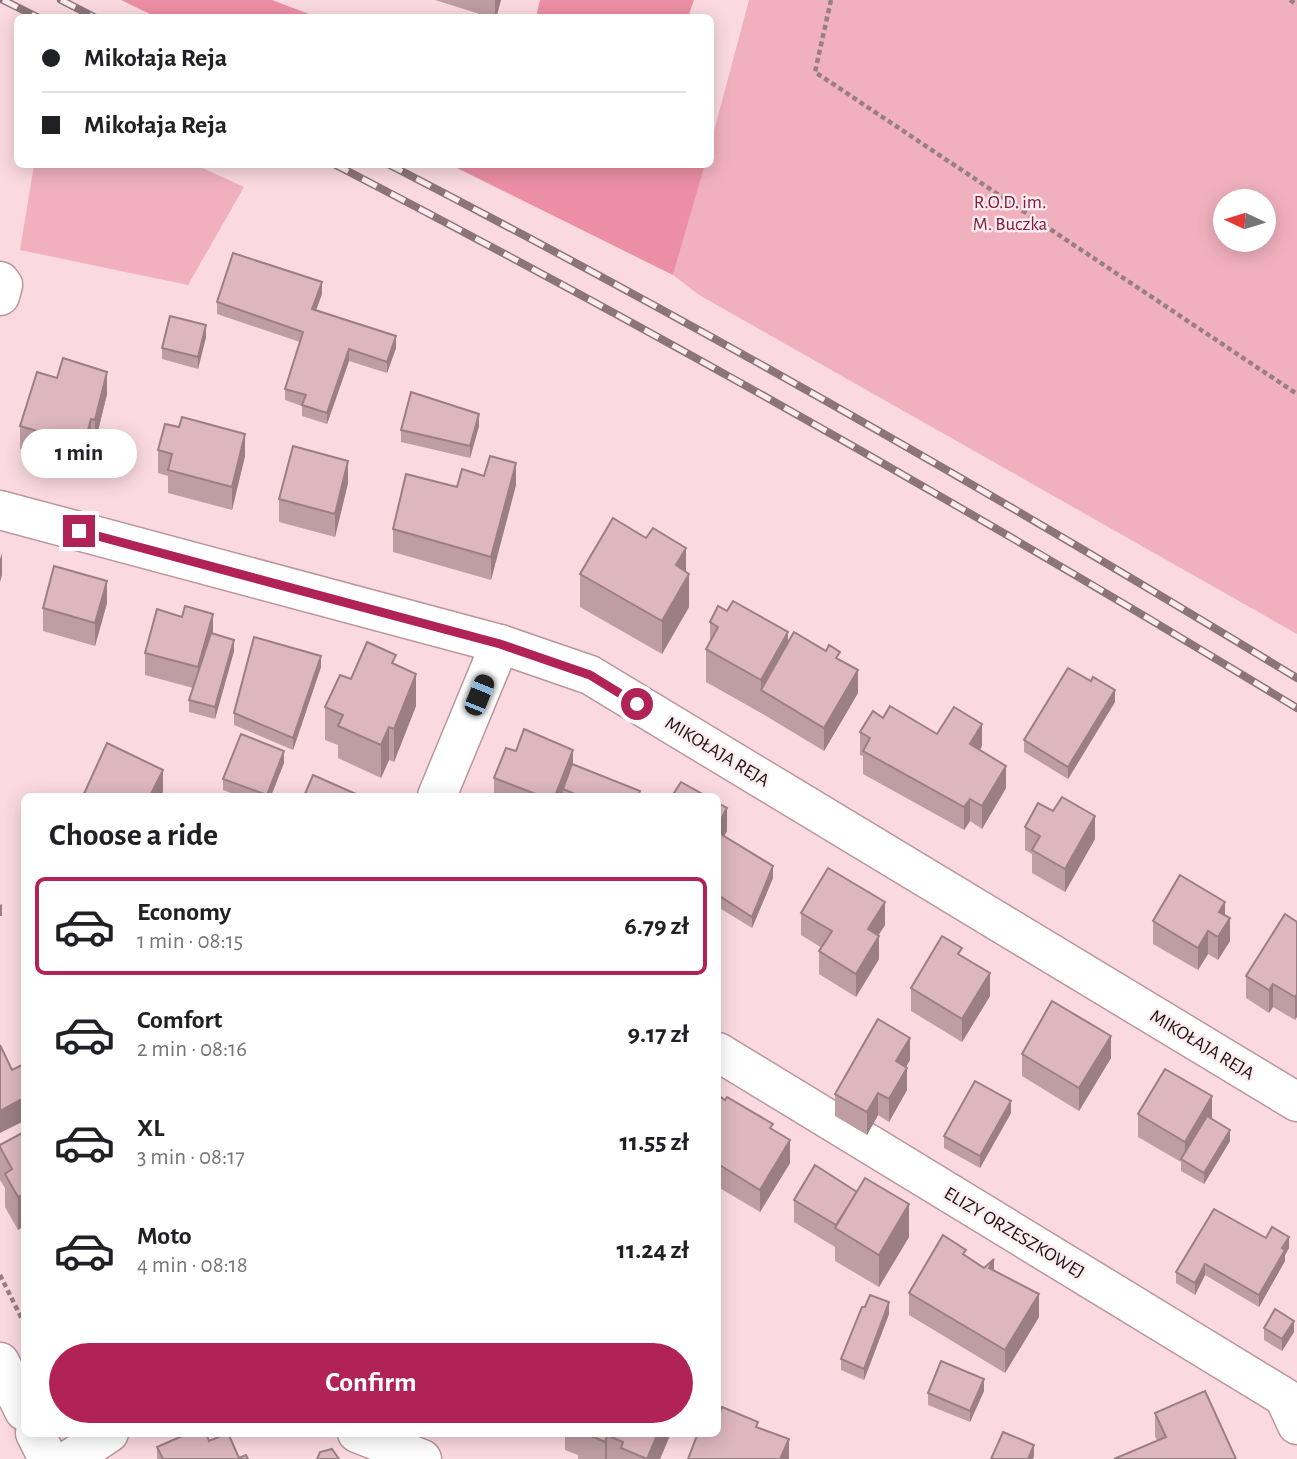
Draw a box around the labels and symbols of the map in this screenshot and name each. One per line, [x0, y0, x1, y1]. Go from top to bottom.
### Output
north arrow [1213, 189, 1276, 252]
park label: R.O.D. im. M. Buczka [973, 193, 1047, 234]
callout: 1 min [21, 430, 137, 478]
route end [63, 515, 95, 547]
car [462, 672, 497, 718]
route start [621, 688, 653, 720]
street label: MIKOŁAJA REJA [662, 714, 772, 790]
street label: MIKOŁAJA REJA [1147, 1007, 1257, 1083]
street label: ELIZY ORZESZKOWEJ [941, 1184, 1087, 1282]

